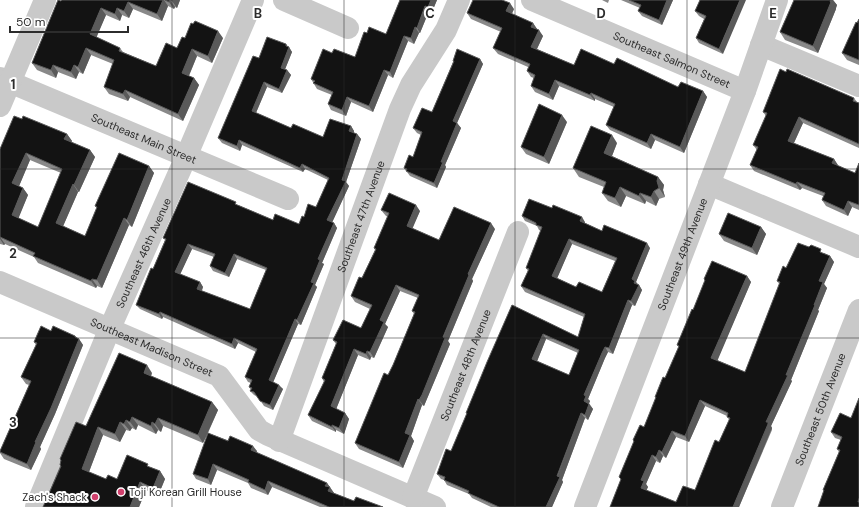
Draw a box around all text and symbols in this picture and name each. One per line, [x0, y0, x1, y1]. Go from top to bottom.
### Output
text: B [254, 5, 262, 22]
text: C [425, 5, 435, 22]
text: D [596, 5, 606, 22]
text: E [769, 5, 777, 22]
scale bar [10, 8, 128, 34]
text: 50 m [16, 14, 45, 30]
street label: Southeast Salmon Street [611, 28, 733, 91]
text: 1 [11, 76, 15, 93]
street label: Southeast Main Street [89, 110, 199, 167]
street label: Southeast 47th Avenue [334, 159, 388, 274]
street label: Southeast 46th Avenue [113, 195, 174, 310]
street label: Southeast 49th Avenue [654, 196, 710, 312]
text: 2 [9, 245, 17, 262]
street label: Southeast 48th Avenue [437, 307, 494, 423]
street label: Southeast Madison Street [88, 315, 215, 380]
street label: Southeast 50th Avenue [792, 351, 849, 468]
text: 3 [9, 414, 17, 431]
place label: Toji Korean Grill House [129, 485, 242, 499]
marker: Toji Korean Grill House [116, 487, 126, 497]
place label: Zach's Shack [22, 490, 87, 504]
marker: Zach's Shack [90, 492, 100, 502]

